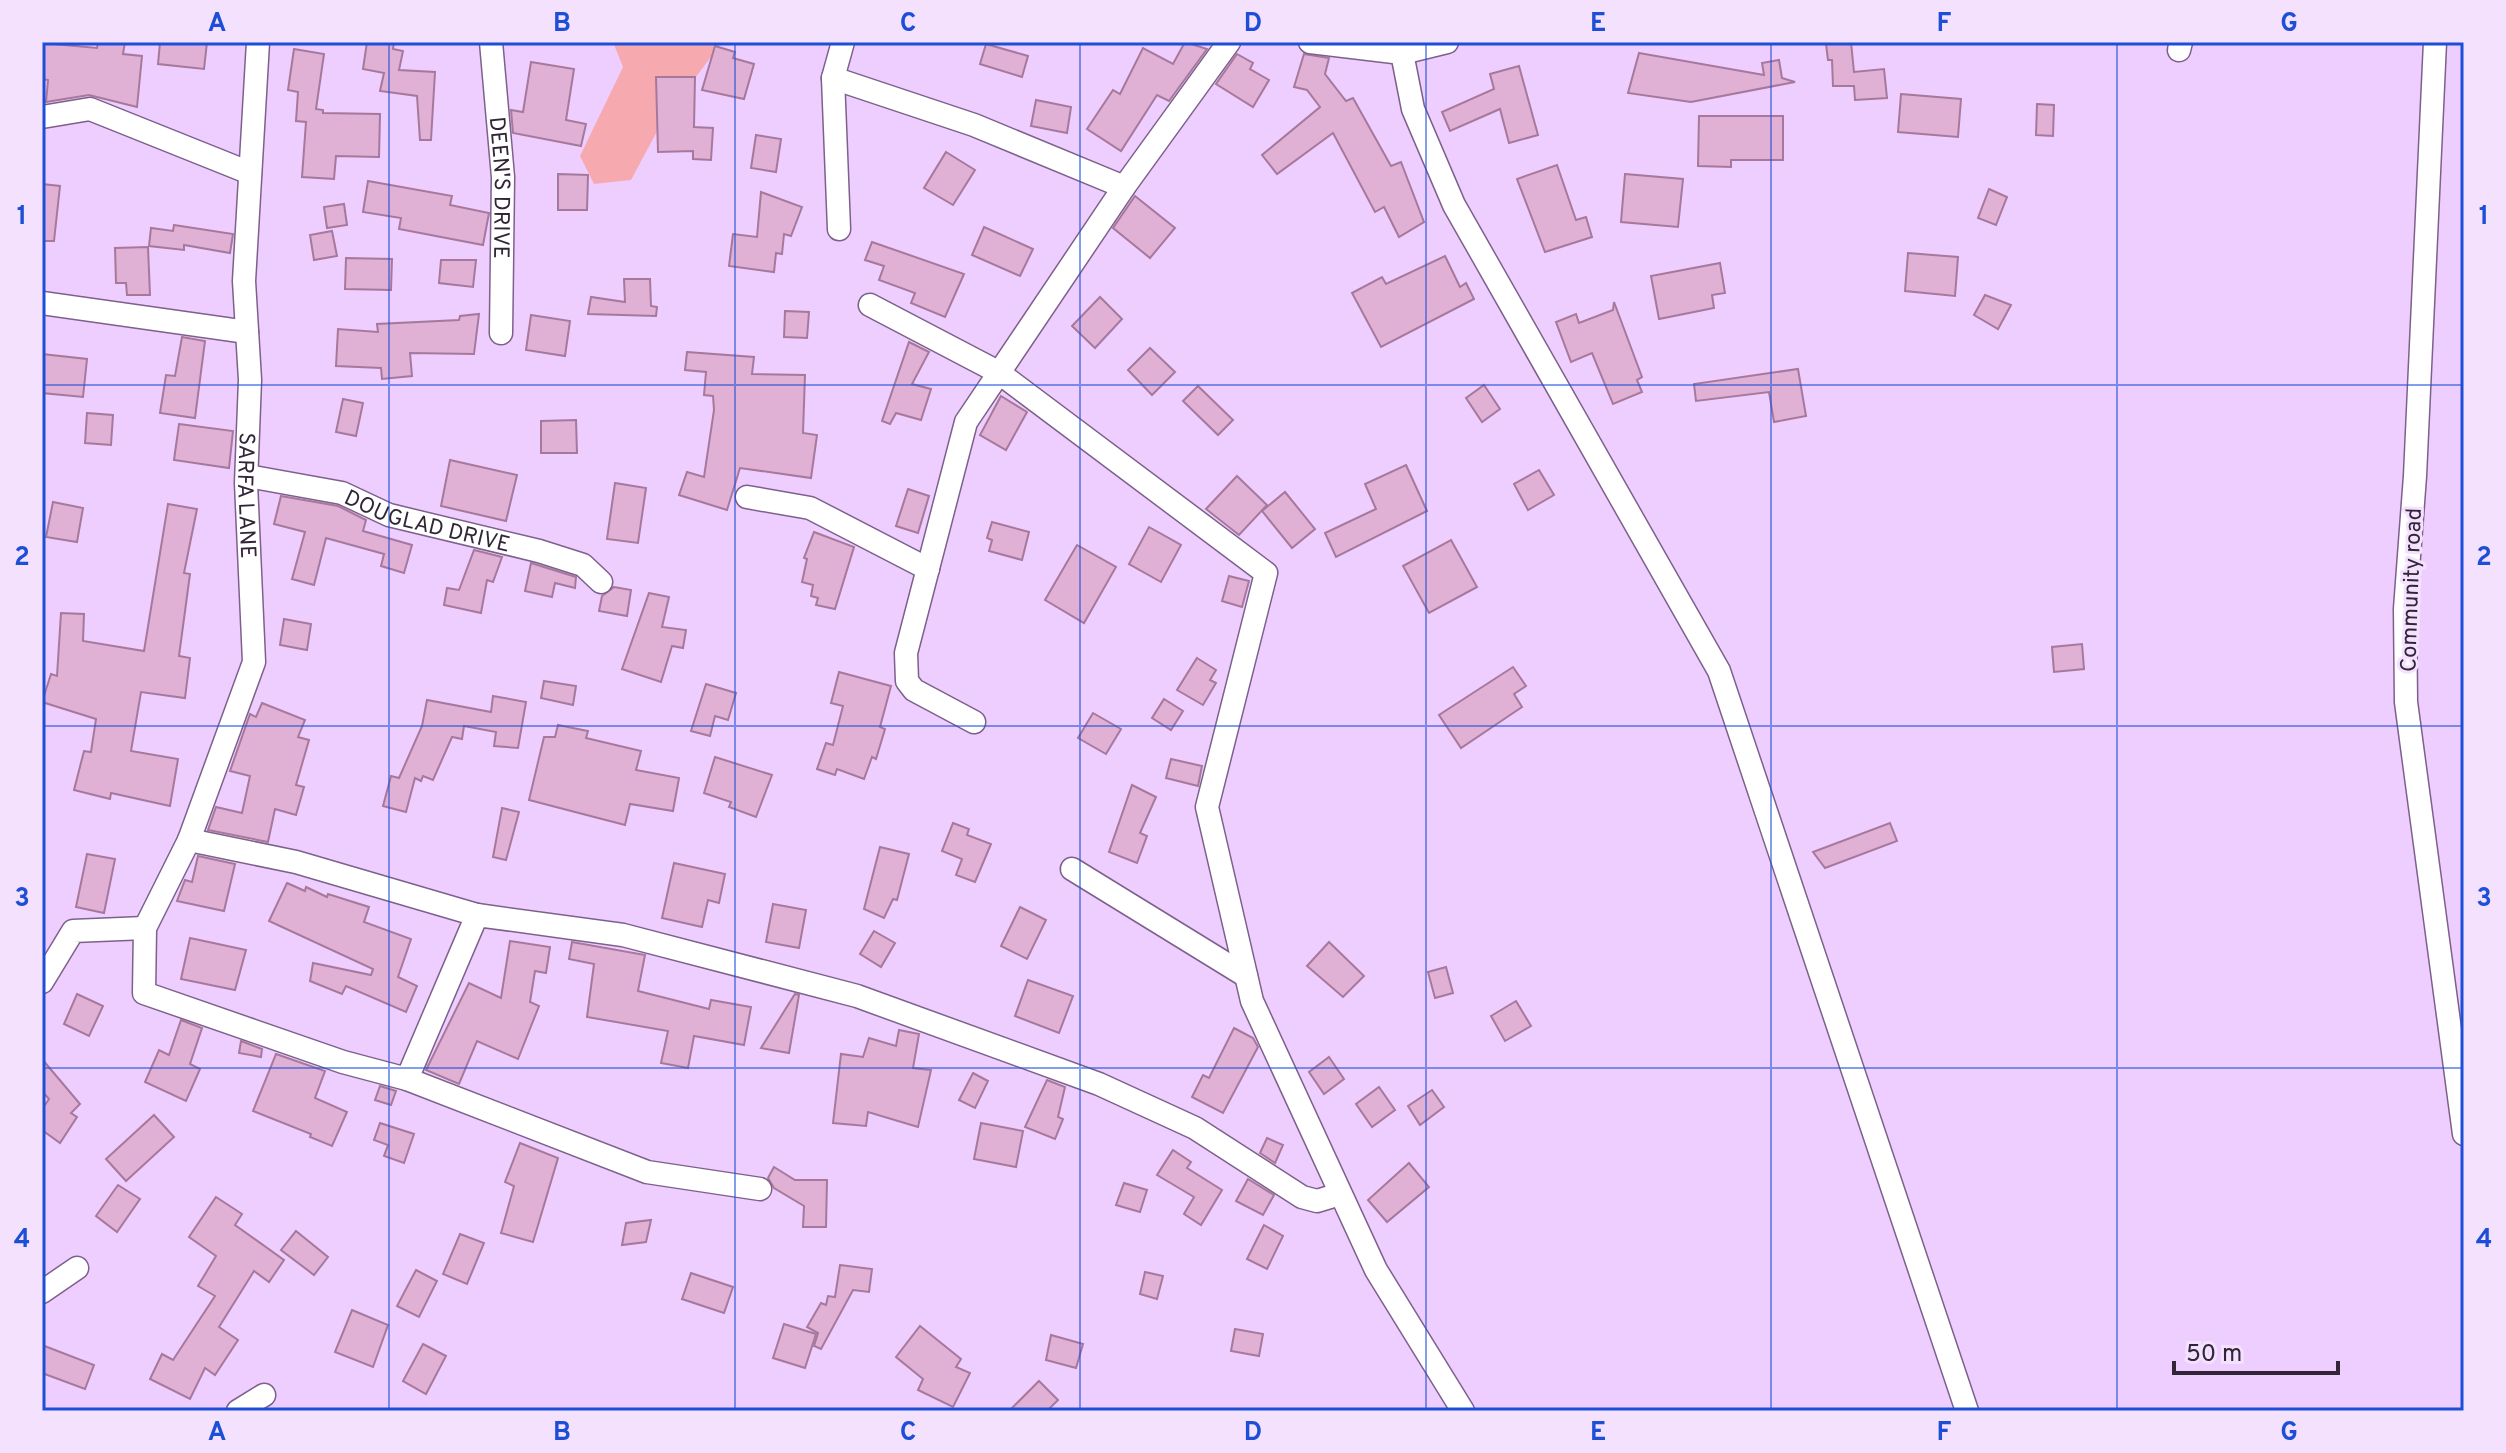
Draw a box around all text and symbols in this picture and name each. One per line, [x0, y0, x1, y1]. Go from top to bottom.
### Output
text: A [208, 8, 226, 41]
text: B [553, 8, 571, 41]
text: C [900, 8, 916, 41]
text: D [1244, 8, 1262, 41]
text: E [1590, 8, 1606, 41]
text: F [1937, 8, 1952, 41]
text: G [2280, 8, 2298, 41]
street label: DEEN'S DRIVE [482, 115, 514, 259]
text: 1 [17, 201, 27, 234]
text: 1 [2479, 201, 2489, 234]
street label: SARFA LANE [230, 432, 260, 559]
street label: DOUGLAD DRIVE [339, 485, 513, 560]
street label: Community road [2396, 508, 2429, 673]
text: 2 [14, 542, 30, 575]
text: 2 [2476, 542, 2492, 575]
text: 3 [14, 883, 30, 916]
text: 3 [2476, 883, 2492, 916]
text: 4 [14, 1224, 30, 1257]
text: 4 [2476, 1224, 2492, 1257]
scale bar [2174, 1325, 2338, 1375]
text: 50 m [2186, 1340, 2242, 1370]
text: A [208, 1417, 226, 1450]
text: B [553, 1417, 571, 1450]
text: C [900, 1417, 916, 1450]
text: D [1244, 1417, 1262, 1450]
text: E [1590, 1417, 1606, 1450]
text: F [1937, 1417, 1952, 1450]
text: G [2280, 1417, 2298, 1450]

